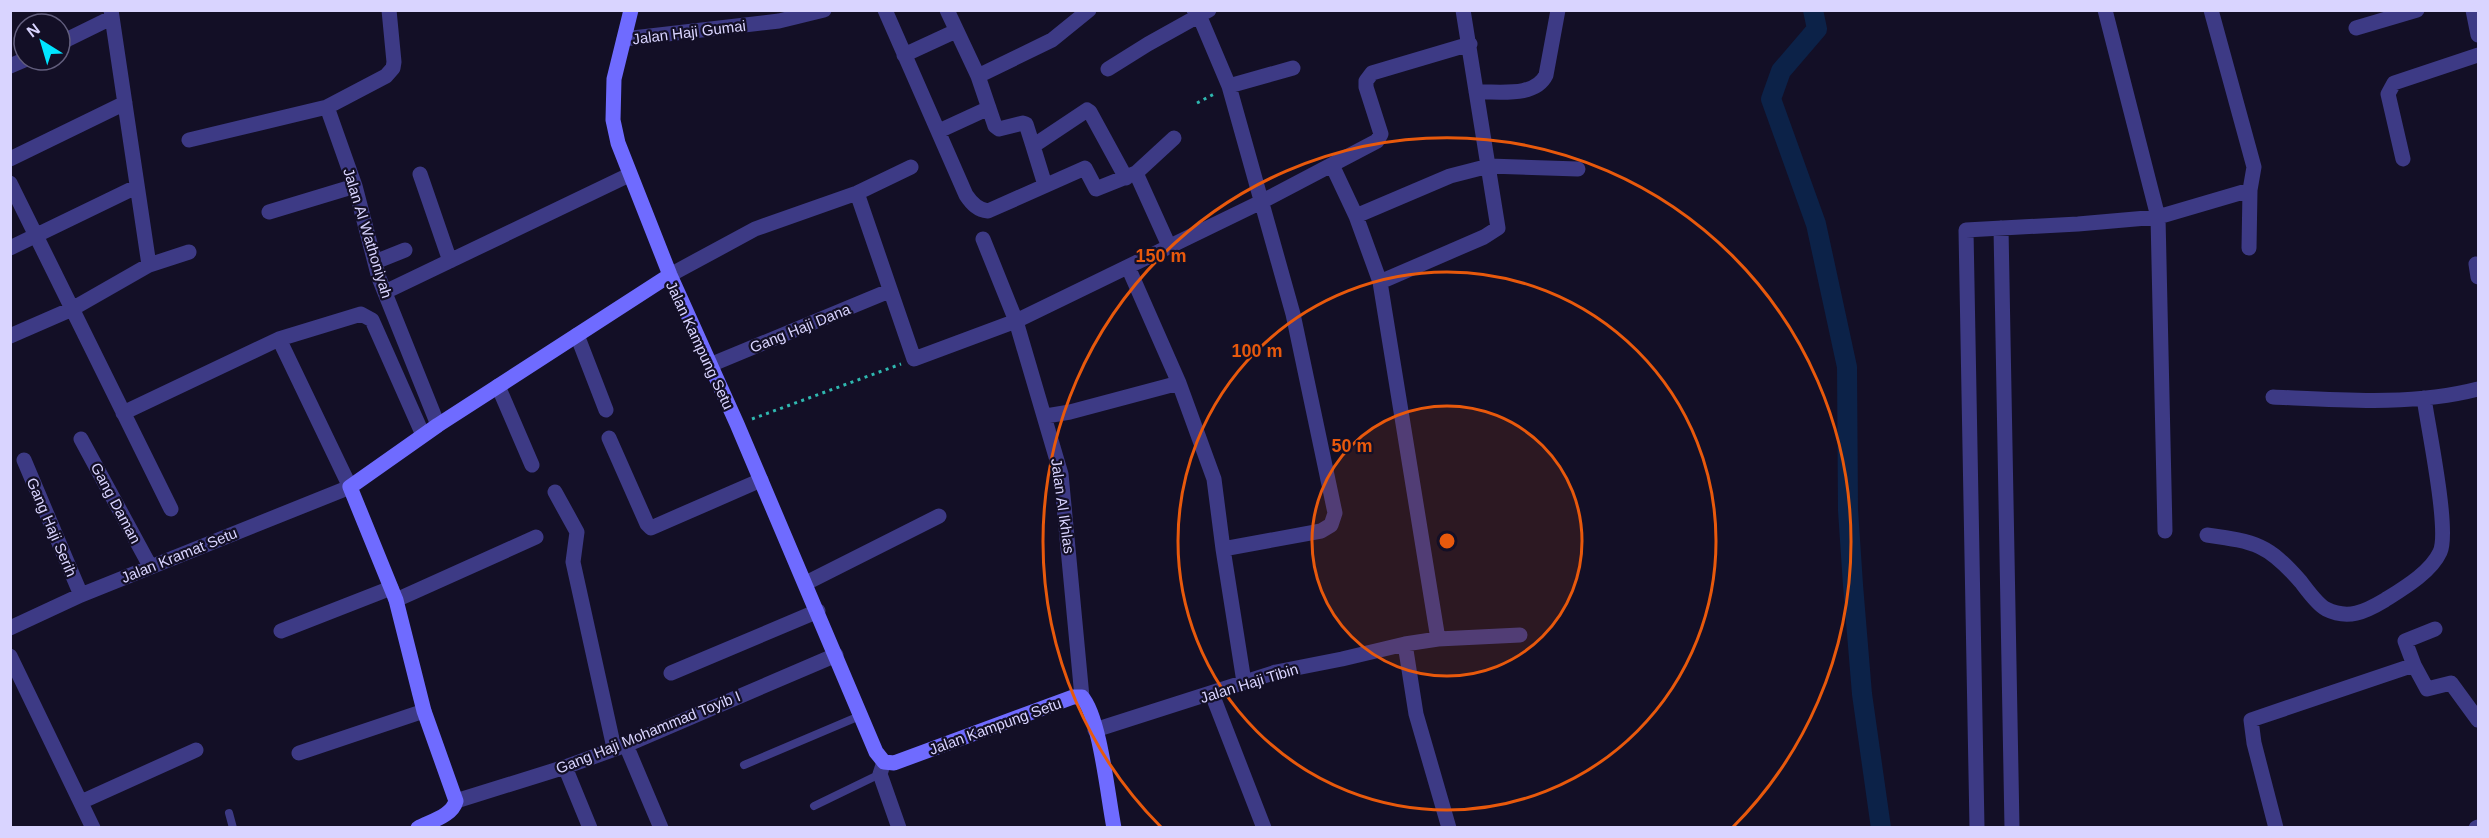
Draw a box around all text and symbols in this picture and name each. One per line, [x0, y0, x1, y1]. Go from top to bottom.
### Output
north arrow [12, 12, 72, 72]
street label: Jalan Haji Gumai [631, 17, 747, 47]
text: N [24, 20, 43, 41]
street label: Jalan Al Wathoniyah [340, 166, 396, 300]
text: 150 m [1135, 246, 1187, 266]
street label: Jalan Kampung Setu [663, 278, 737, 412]
street label: Gang Haji Dana [747, 300, 853, 356]
text: 100 m [1231, 341, 1283, 361]
text: 50 m [1331, 436, 1373, 456]
street label: Jalan Al Ikhlas [1048, 457, 1078, 555]
street label: Gang Daman [88, 460, 144, 546]
street label: Gang Haji Serih [23, 475, 81, 579]
street label: Jalan Kramat Setu [119, 524, 239, 586]
centre of rings [1437, 531, 1457, 551]
street label: Jalan Haji Tibin [1198, 660, 1300, 706]
street label: Gang Haji Mohammad Toyib I [553, 687, 743, 777]
street label: Jalan Kampung Setu [927, 694, 1063, 758]

